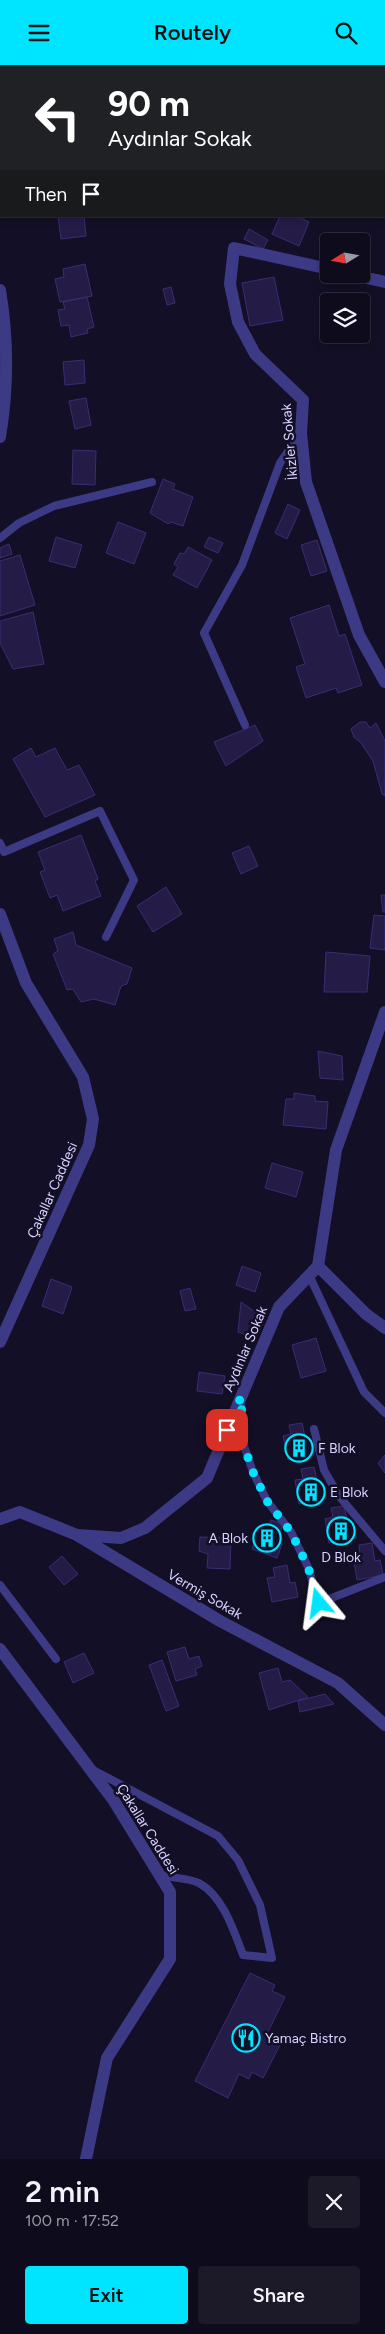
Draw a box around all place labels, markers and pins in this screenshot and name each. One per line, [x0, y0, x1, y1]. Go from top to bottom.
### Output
pin [206, 1409, 248, 1451]
building icon: F Blok [284, 1433, 314, 1463]
place label: F Blok [318, 1440, 356, 1457]
building icon: E Blok [296, 1477, 326, 1507]
place label: E Blok [330, 1484, 368, 1501]
building icon: D Blok [326, 1516, 356, 1546]
building icon: A Blok [252, 1523, 282, 1553]
place label: A Blok [209, 1530, 248, 1547]
place label: D Blok [321, 1549, 361, 1566]
restaurant icon: Yamaç Bistro [231, 2023, 261, 2053]
place label: Yamaç Bistro [265, 2030, 346, 2047]

